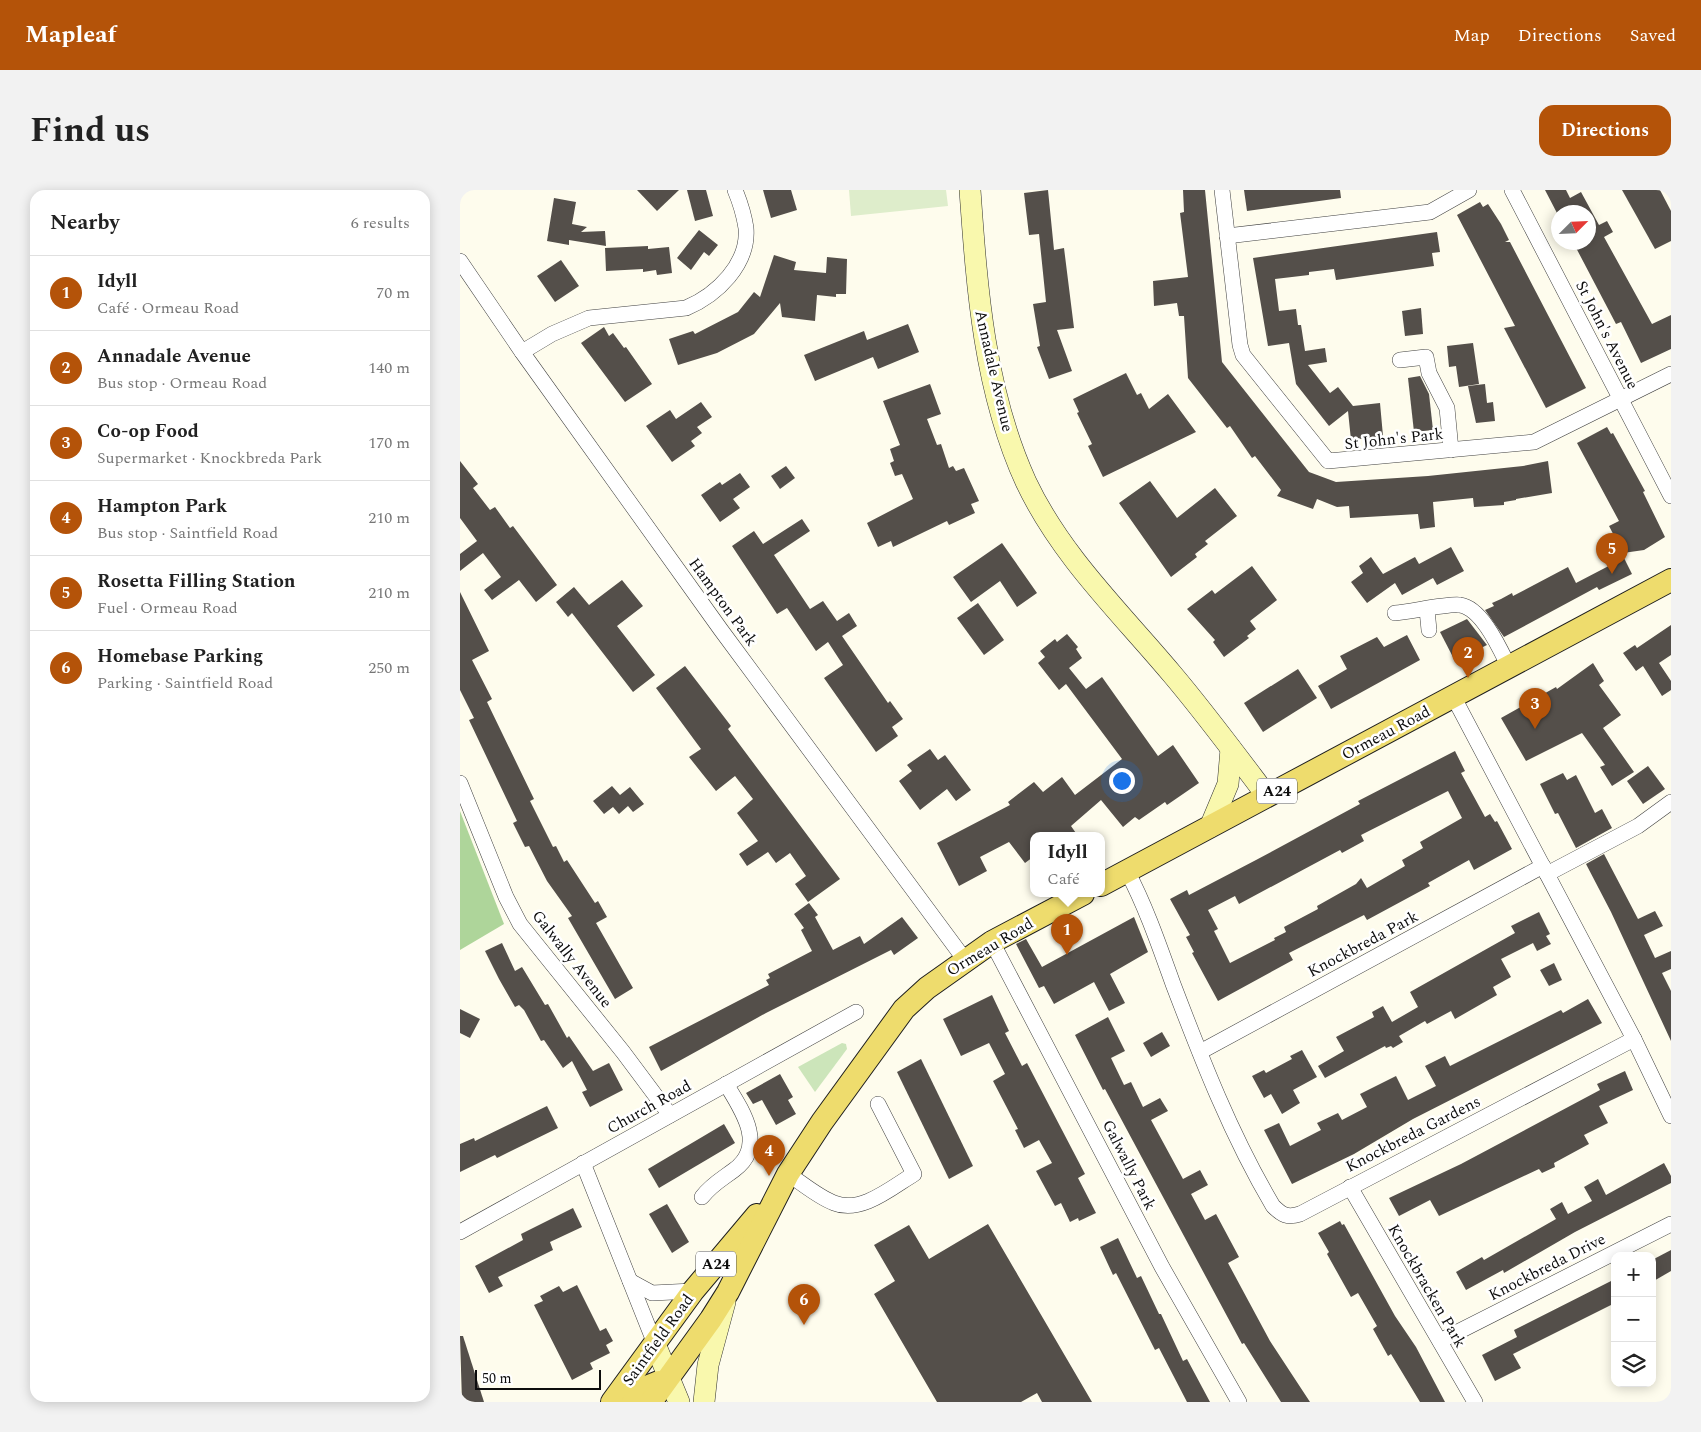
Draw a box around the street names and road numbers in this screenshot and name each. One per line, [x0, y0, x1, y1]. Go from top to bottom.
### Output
street label: St John's Avenue [1569, 276, 1645, 394]
street label: Annadale Avenue [968, 308, 1020, 434]
street label: St John's Park [1343, 422, 1445, 456]
street label: Hampton Park [683, 553, 763, 651]
street label: Ormeau Road [1337, 699, 1435, 767]
road number: A24 [1257, 778, 1297, 804]
street label: Galwally Avenue [526, 905, 618, 1013]
street label: Knockbreda Park [1303, 905, 1423, 983]
street label: Ormeau Road [942, 912, 1038, 982]
street label: Church Road [602, 1074, 696, 1140]
street label: Knockbreda Gardens [1341, 1089, 1485, 1179]
street label: Galwally Park [1096, 1116, 1162, 1214]
street label: Knockbracken Park [1382, 1220, 1472, 1352]
street label: Knockbreda Drive [1484, 1227, 1610, 1307]
road number: A24 [696, 1252, 736, 1276]
street label: Saintfield Road [616, 1289, 700, 1391]

